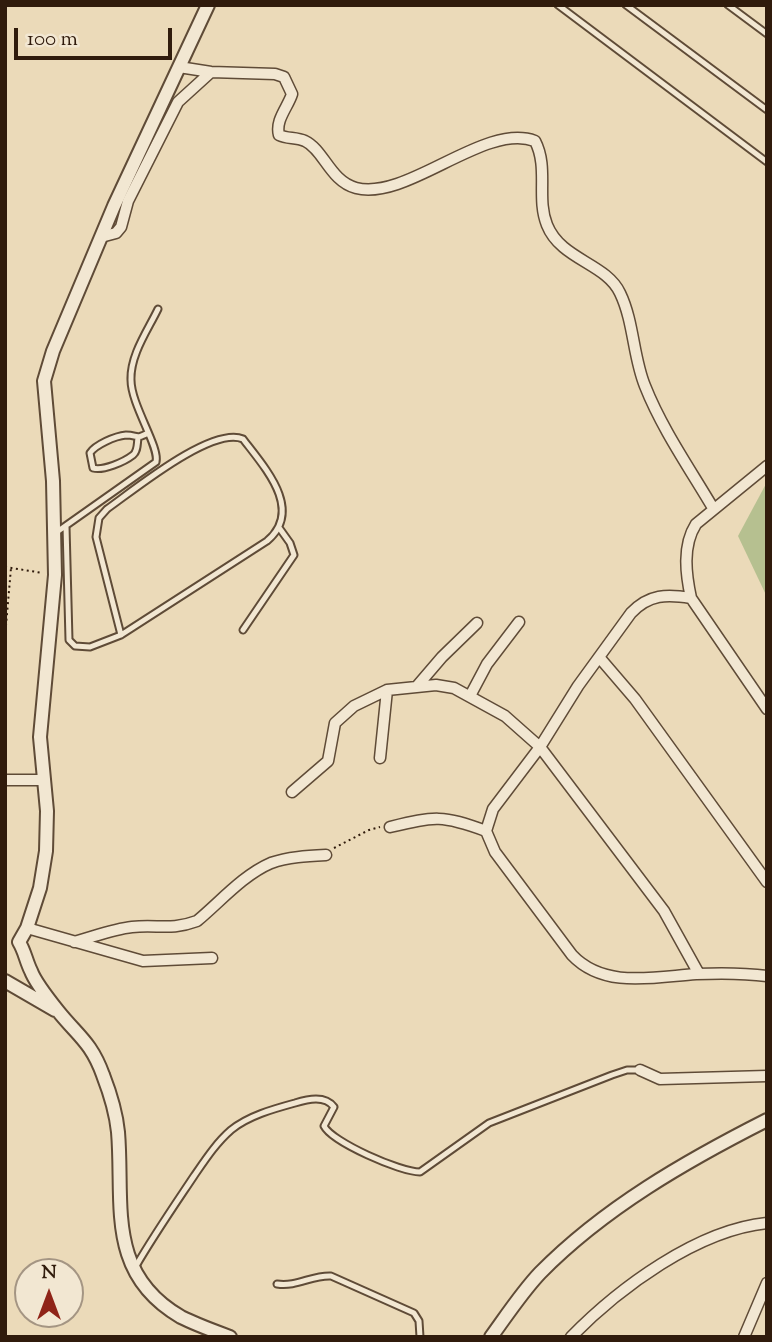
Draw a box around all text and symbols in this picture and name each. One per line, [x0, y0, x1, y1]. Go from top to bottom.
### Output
scale bar [18, 14, 175, 58]
text: 100 m [27, 25, 78, 55]
north arrow [14, 1258, 84, 1328]
text: N [41, 1260, 57, 1287]

